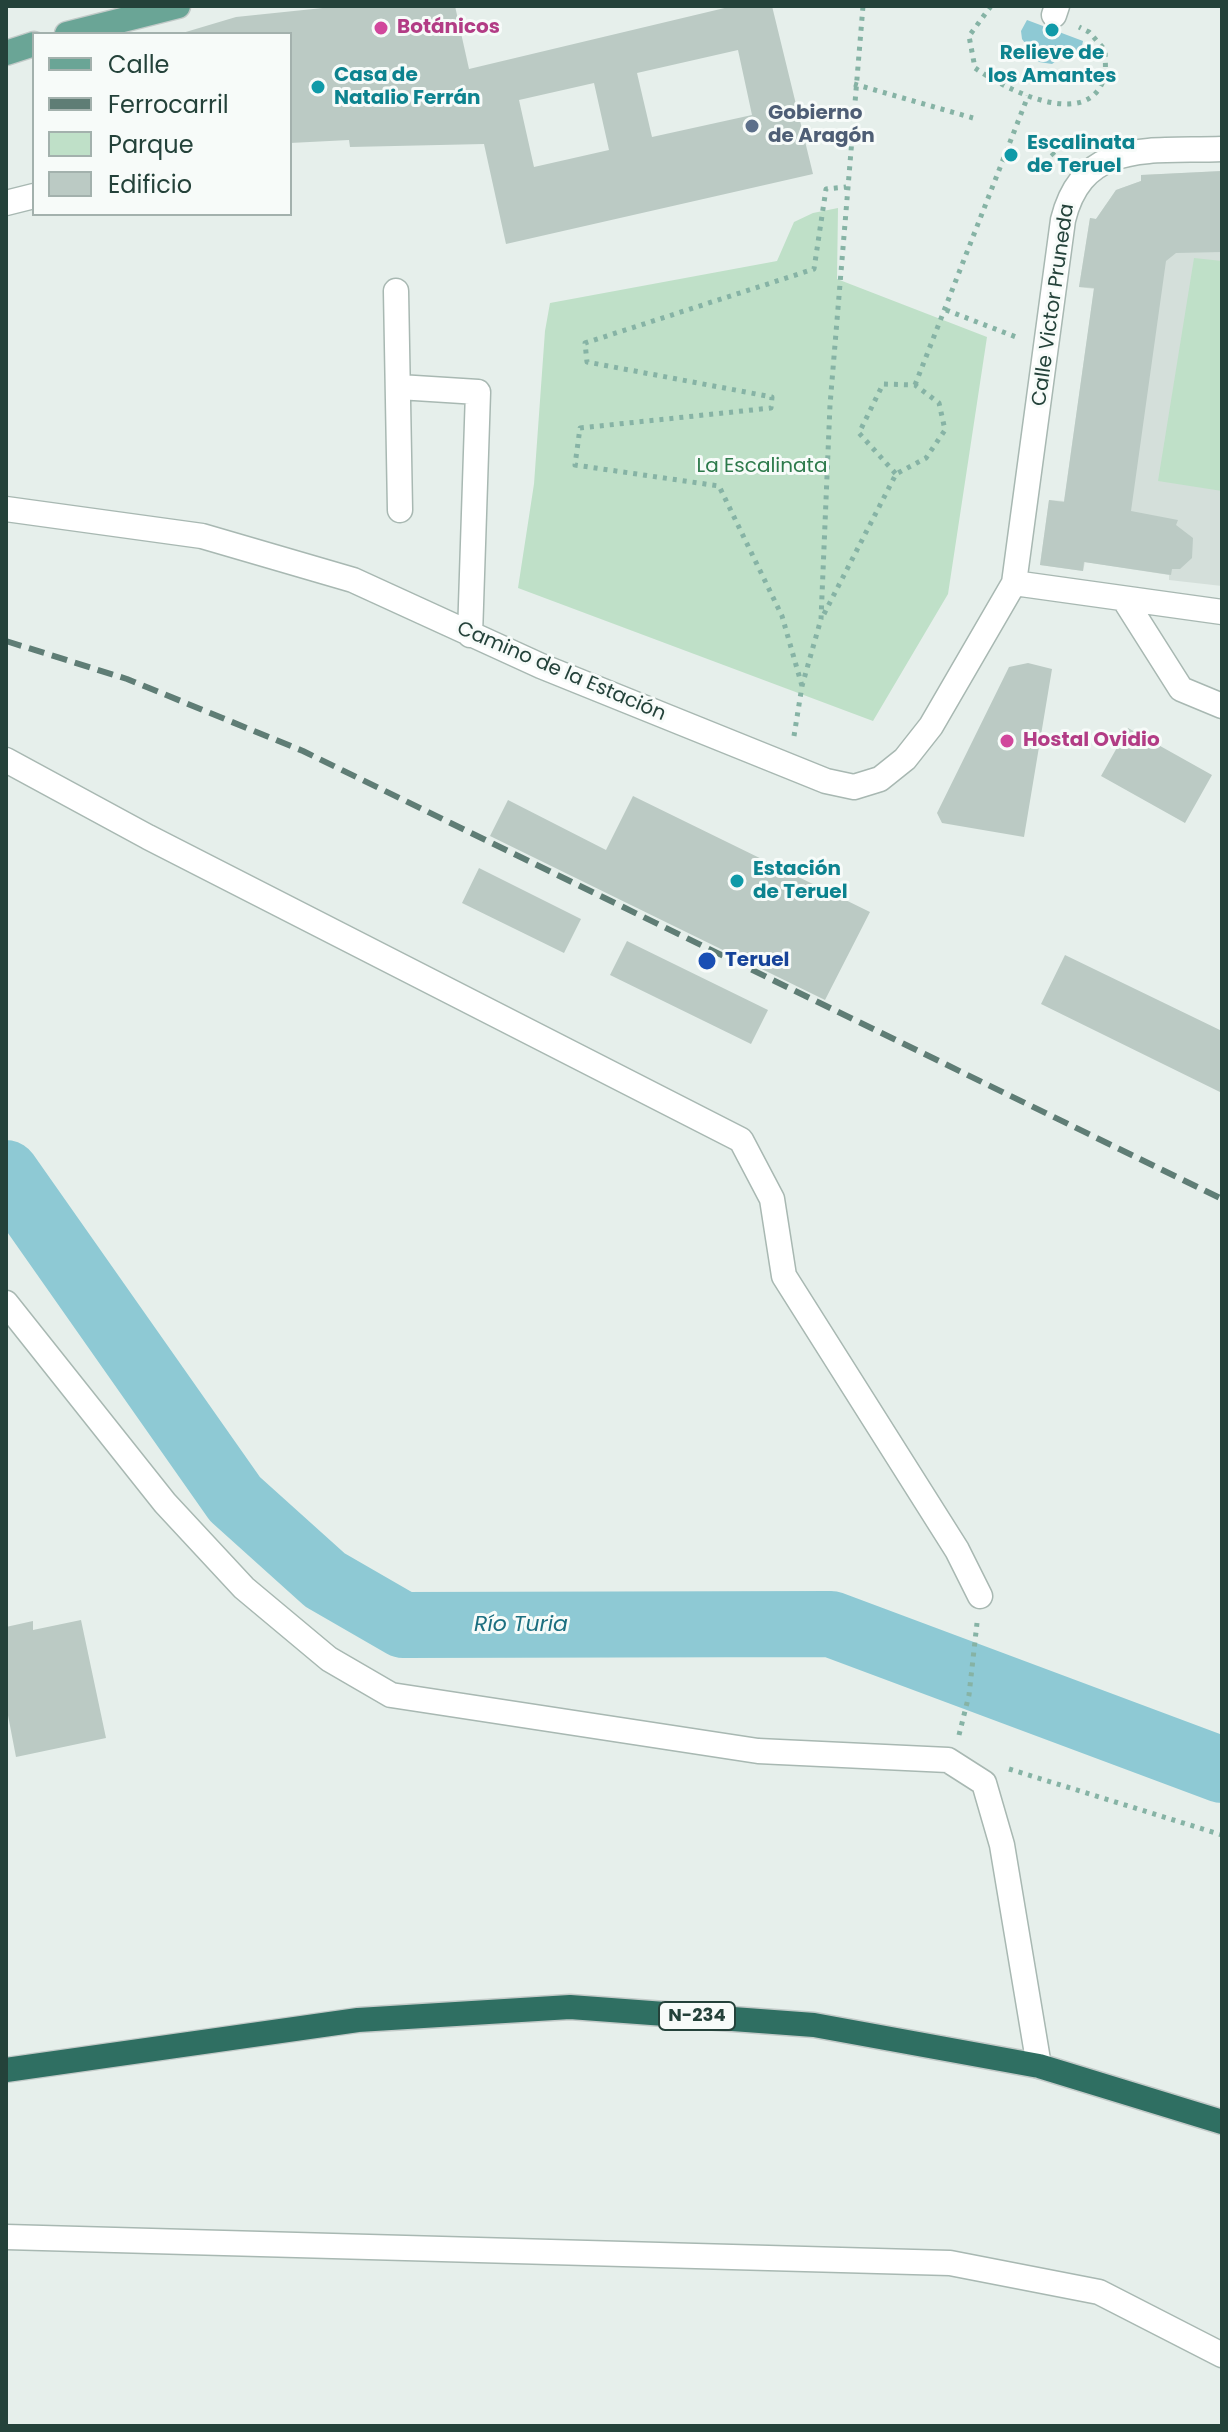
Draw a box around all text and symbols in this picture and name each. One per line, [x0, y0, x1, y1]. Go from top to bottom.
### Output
place label: Botánicos [397, 16, 500, 40]
marker: Botánicos [372, 19, 390, 37]
marker: Relieve de los Amantes [1043, 21, 1061, 39]
legend [32, 32, 292, 216]
place label: Relieve de los Amantes [988, 42, 1116, 89]
text: Calle [108, 48, 169, 81]
place label: Casa de Natalio Ferrán [334, 64, 481, 111]
marker: Casa de Natalio Ferrán [309, 78, 327, 96]
text: Ferrocarril [108, 88, 229, 121]
place label: Gobierno de Aragón [768, 102, 875, 149]
marker: Gobierno de Aragón [743, 117, 761, 135]
text: Parque [108, 128, 194, 161]
place label: Escalinata de Teruel [1027, 132, 1135, 179]
marker: Escalinata de Teruel [1002, 146, 1020, 164]
text: Edificio [108, 168, 192, 201]
street label: Calle Victor Pruneda [1028, 202, 1080, 408]
park label: La Escalinata [697, 455, 827, 479]
street label: Camino de la Estación [453, 617, 669, 727]
place label: Hostal Ovidio [1023, 729, 1160, 753]
marker: Hostal Ovidio [998, 732, 1016, 750]
place label: Estación de Teruel [753, 858, 848, 905]
marker: Estación de Teruel [728, 872, 746, 890]
place label: Teruel [725, 949, 789, 973]
marker: Teruel [696, 950, 718, 972]
water label: Río Turia [474, 1612, 568, 1638]
road number: N-234 [659, 2002, 735, 2030]

